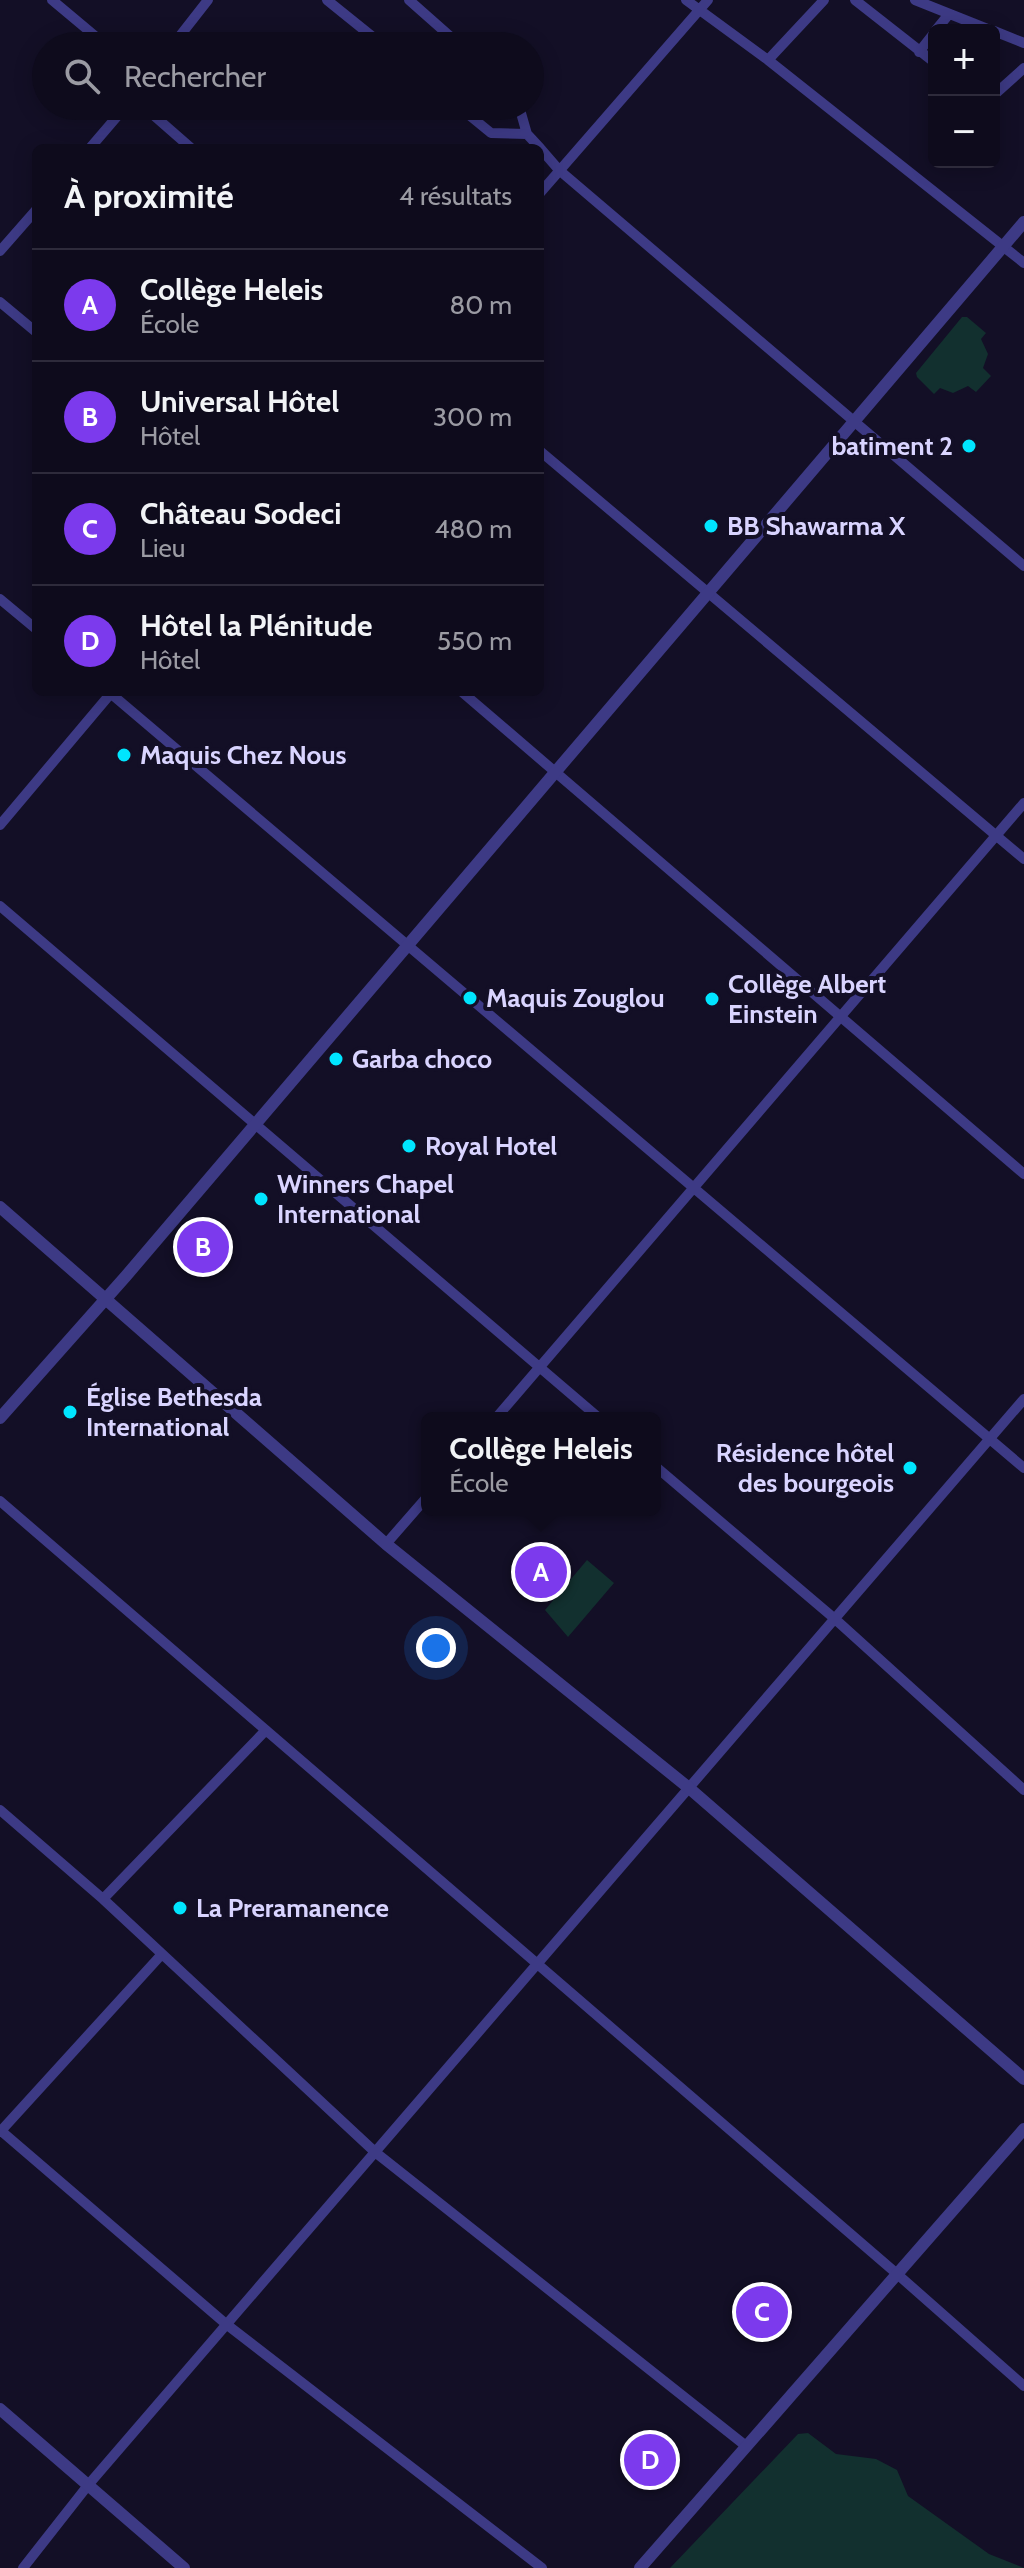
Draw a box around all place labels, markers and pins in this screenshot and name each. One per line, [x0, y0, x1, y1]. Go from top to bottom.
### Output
place label: batiment 2 [832, 430, 953, 462]
marker: batiment 2 [960, 437, 978, 455]
place label: BB Shawarma X [727, 510, 906, 542]
marker: BB Shawarma X [702, 517, 720, 535]
place label: Maquis Chez Nous [140, 739, 347, 771]
marker: Maquis Chez Nous [115, 746, 133, 764]
place label: Collège Albert Einstein [728, 968, 886, 1030]
place label: Maquis Zouglou [486, 982, 665, 1014]
marker: Maquis Zouglou [461, 989, 479, 1007]
marker: Collège Albert Einstein [703, 990, 721, 1008]
place label: Garba choco [352, 1043, 492, 1075]
marker: Garba choco [327, 1050, 345, 1068]
place label: Royal Hotel [425, 1130, 557, 1162]
marker: Royal Hotel [400, 1137, 418, 1155]
place label: Winners Chapel International [277, 1168, 454, 1230]
marker: Winners Chapel International [252, 1190, 270, 1208]
pin: B [177, 1217, 229, 1277]
place label: Église Bethesda International [86, 1381, 262, 1443]
marker: Église Bethesda International [61, 1403, 79, 1421]
place label: Résidence hôtel des bourgeois [716, 1437, 894, 1499]
marker: Résidence hôtel des bourgeois [901, 1459, 919, 1477]
pin: A [515, 1542, 567, 1602]
place label: La Preramanence [196, 1892, 389, 1924]
marker: La Preramanence [171, 1899, 189, 1917]
pin: C [736, 2282, 788, 2342]
pin: D [624, 2430, 676, 2490]

